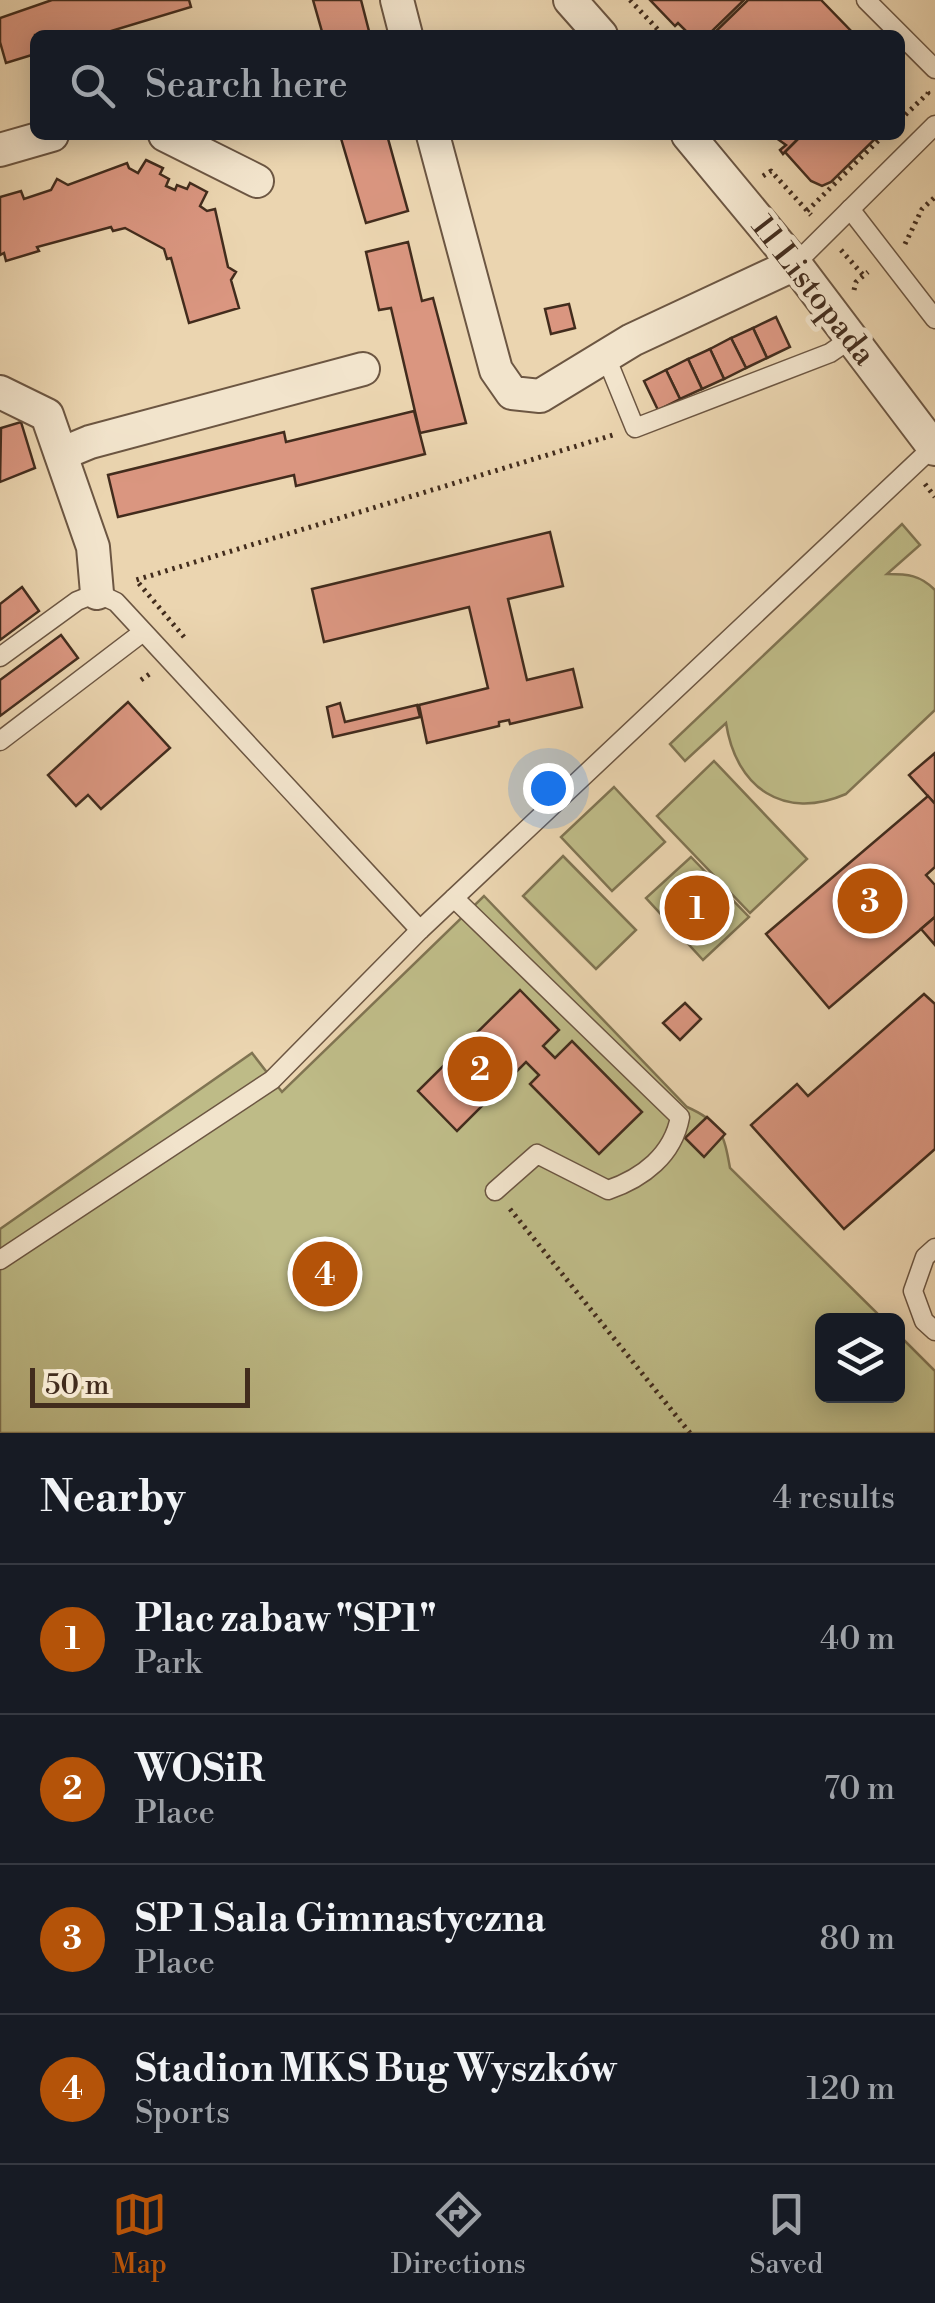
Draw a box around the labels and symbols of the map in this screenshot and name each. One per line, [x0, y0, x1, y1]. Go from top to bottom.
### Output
street label: 11 Listopada [742, 208, 885, 374]
your location [523, 763, 574, 814]
pin: 3 [838, 864, 902, 938]
pin: 1 [664, 870, 730, 946]
pin: 2 [448, 1032, 512, 1106]
pin: 4 [292, 1236, 358, 1312]
scale bar [30, 1363, 250, 1408]

